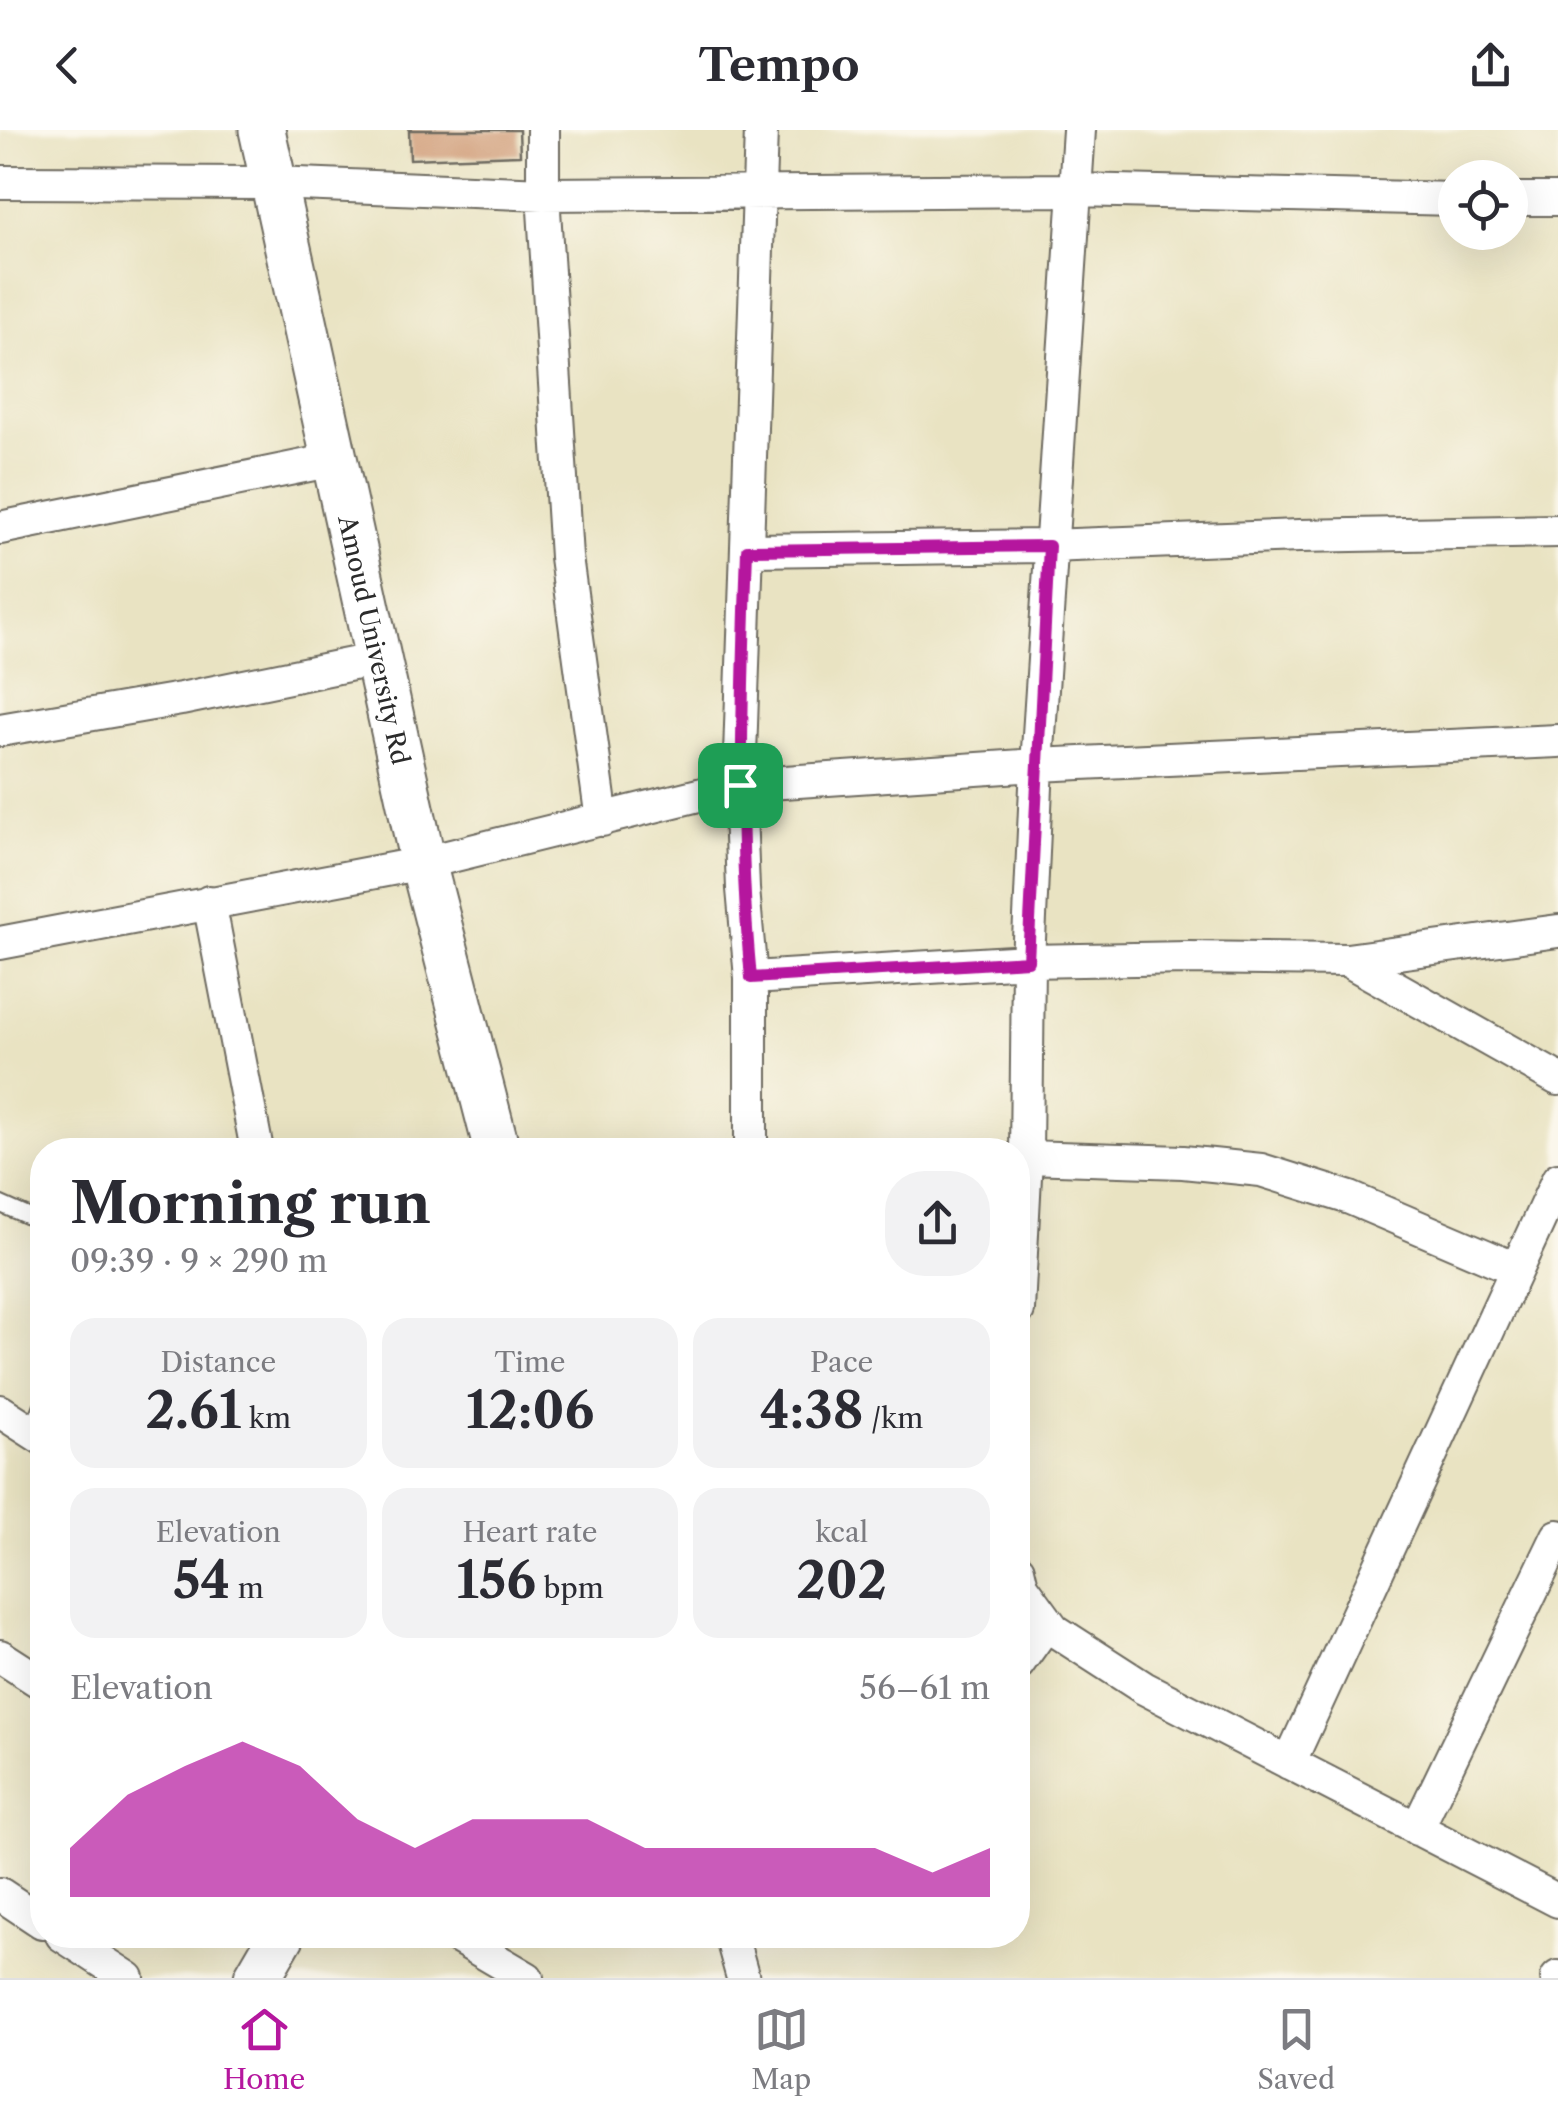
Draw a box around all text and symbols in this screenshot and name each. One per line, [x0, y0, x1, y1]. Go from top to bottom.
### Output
text: Tempo [698, 37, 860, 93]
icon: back [40, 38, 95, 93]
icon: share [1463, 38, 1518, 93]
map controls [1438, 160, 1528, 250]
button: locate [1438, 160, 1528, 250]
street label: Amoud University Rd [331, 511, 416, 767]
pin [698, 743, 783, 828]
icon: arrive [713, 758, 768, 813]
text: Morning run [70, 1170, 431, 1237]
button: share [885, 1171, 990, 1276]
text: 09:39 · 9 × 290 m [70, 1241, 328, 1280]
text: Distance [160, 1345, 276, 1379]
text: Time [495, 1345, 565, 1379]
text: Pace [810, 1345, 873, 1379]
text: 2.61 [146, 1379, 241, 1441]
text: 12:06 [466, 1379, 594, 1441]
text: 4:38 [760, 1379, 864, 1441]
text: km [241, 1401, 291, 1435]
text: /km [864, 1401, 923, 1435]
text: Elevation [156, 1515, 281, 1549]
text: Heart rate [463, 1515, 597, 1549]
text: kcal [815, 1515, 868, 1549]
text: 54 [173, 1549, 230, 1611]
text: 156 [456, 1549, 536, 1611]
text: 202 [796, 1549, 887, 1611]
text: m [230, 1571, 264, 1605]
text: bpm [536, 1571, 604, 1605]
text: Elevation [70, 1668, 213, 1707]
text: 56–61 m [860, 1668, 990, 1707]
tab: Home [223, 2002, 305, 2096]
tab: Map [751, 2002, 811, 2096]
tab: Saved [1257, 2002, 1335, 2096]

